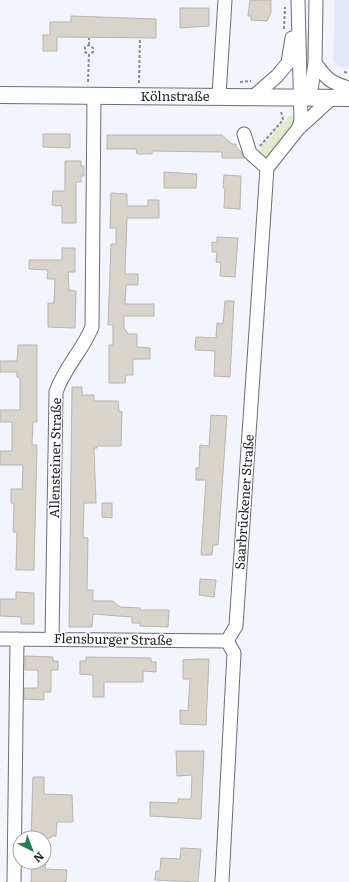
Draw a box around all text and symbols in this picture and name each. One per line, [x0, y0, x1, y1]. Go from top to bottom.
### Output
street label: Kölnstraße [140, 86, 210, 105]
street label: Allensteiner Straße [44, 397, 65, 518]
street label: Saarbrückener Straße [229, 433, 258, 570]
street label: Flensburger Straße [54, 628, 173, 649]
north arrow [12, 830, 52, 870]
text: N [31, 849, 48, 867]

